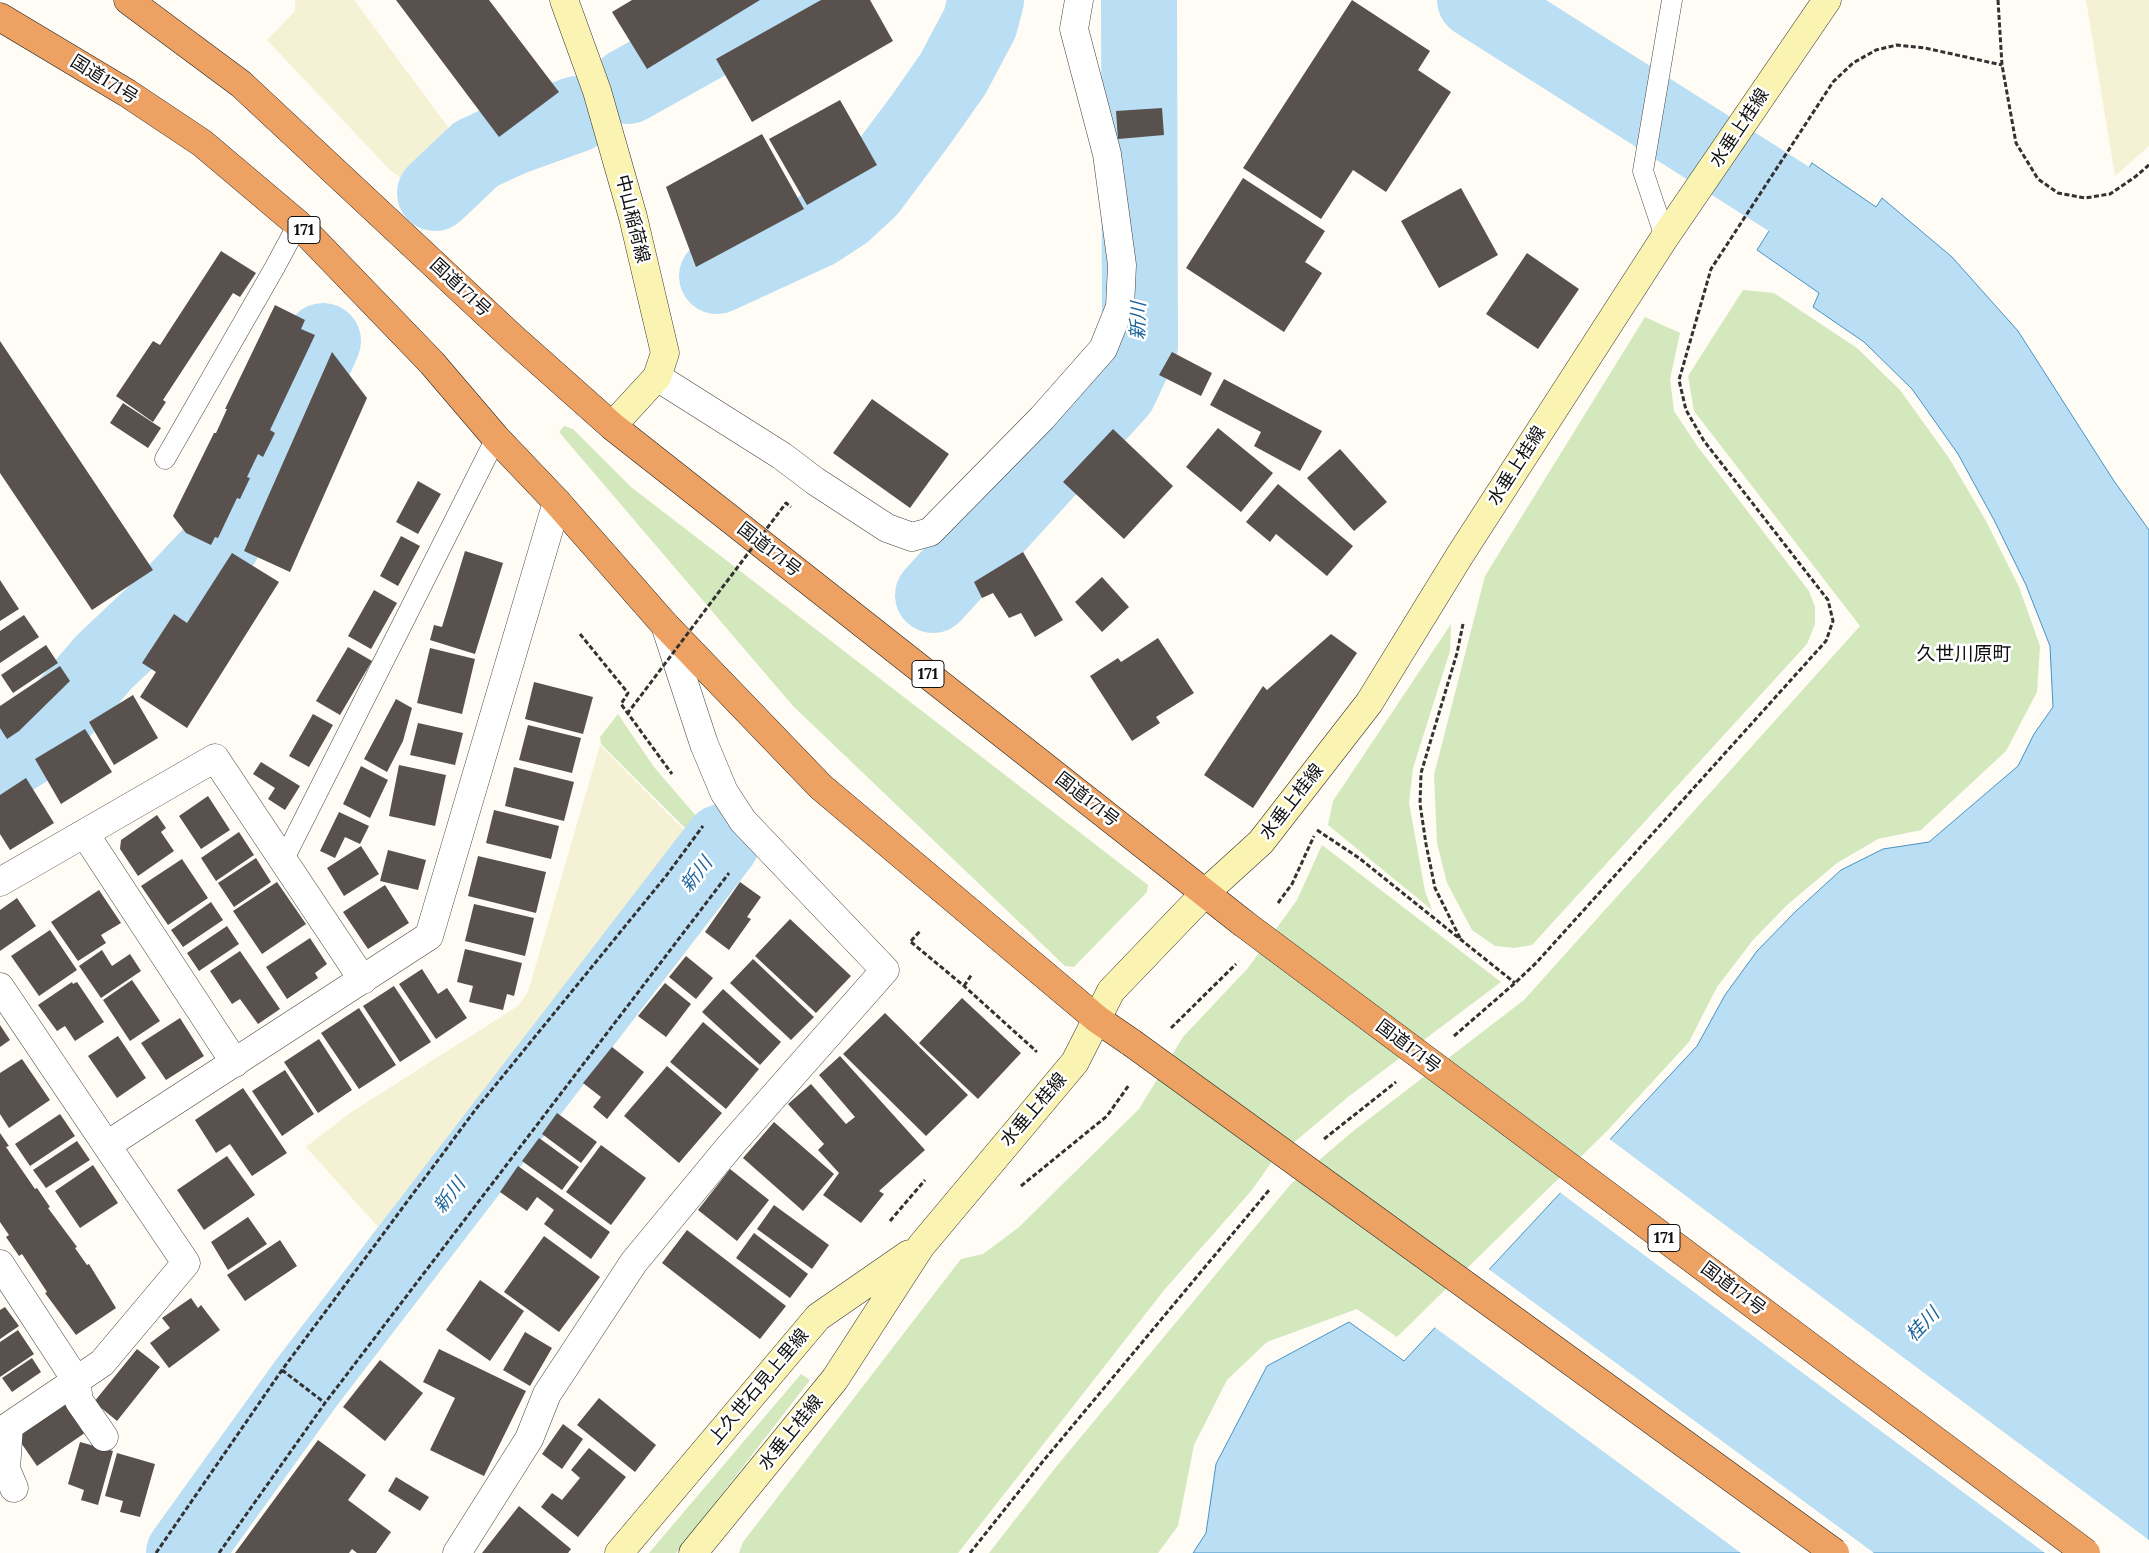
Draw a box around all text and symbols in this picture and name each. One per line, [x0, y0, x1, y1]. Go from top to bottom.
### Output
street label: 国道171号 [66, 51, 142, 109]
street label: 水垂上桂線 [1706, 85, 1774, 171]
street label: 中山稲荷線 [611, 173, 653, 265]
road number: 171 [288, 216, 320, 244]
street label: 国道171号 [425, 254, 495, 322]
water label: 新川 [1127, 302, 1151, 340]
street label: 水垂上桂線 [1483, 422, 1551, 510]
street label: 国道171号 [733, 518, 805, 582]
district label: 久世川原町 [1917, 644, 2011, 666]
road number: 171 [912, 661, 944, 688]
street label: 水垂上桂線 [1256, 760, 1328, 844]
street label: 国道171号 [1051, 768, 1123, 832]
water label: 新川 [676, 853, 718, 897]
street label: 国道171号 [1371, 1016, 1445, 1078]
street label: 水垂上桂線 [996, 1069, 1072, 1151]
water label: 新川 [429, 1174, 471, 1218]
road number: 171 [1648, 1224, 1680, 1252]
street label: 国道171号 [1696, 1258, 1770, 1320]
water label: 桂川 [1902, 1303, 1944, 1347]
street label: 上久世石見上里線 [704, 1325, 814, 1449]
street label: 水垂上桂線 [754, 1391, 828, 1475]

